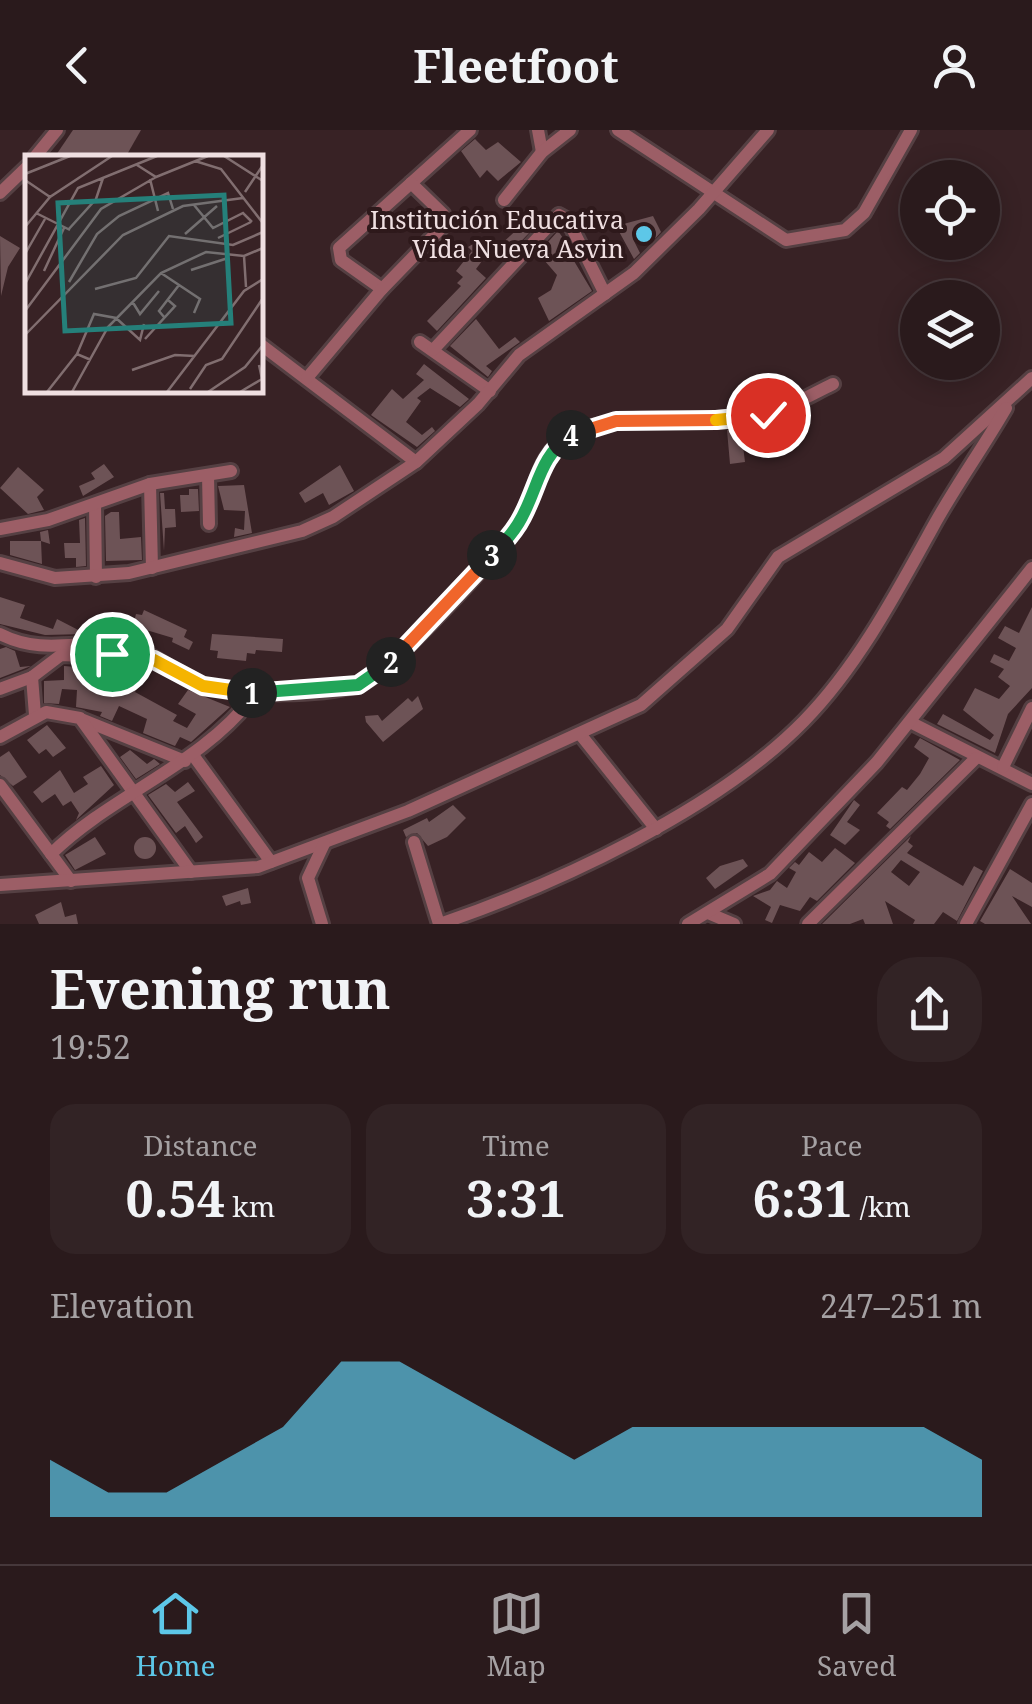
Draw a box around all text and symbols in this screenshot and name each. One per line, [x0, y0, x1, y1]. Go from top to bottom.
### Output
text: Fleetfoot [413, 35, 619, 96]
icon: back [50, 38, 105, 93]
icon: person [927, 38, 982, 93]
inset map [25, 155, 262, 392]
map controls [900, 160, 1000, 380]
button: locate [900, 160, 1000, 260]
place label: Institución Educativa Vida Nueva Asvin [370, 202, 624, 265]
marker: Institución Educativa Vida Nueva Asvin [633, 223, 655, 245]
button: layers [900, 280, 1000, 380]
pin [726, 373, 811, 458]
icon: check [741, 388, 796, 443]
pin: 4 [546, 410, 596, 460]
text: 4 [563, 416, 579, 454]
pin: 3 [467, 530, 517, 580]
text: 3 [484, 536, 500, 574]
pin [70, 612, 155, 697]
icon: arrive [85, 627, 140, 682]
pin: 2 [366, 637, 416, 687]
text: 2 [383, 643, 399, 681]
pin: 1 [227, 668, 277, 718]
text: 1 [244, 674, 260, 712]
text: Evening run [50, 950, 391, 1025]
button: share [877, 957, 982, 1062]
text: 19:52 [50, 1025, 131, 1068]
text: Distance [143, 1126, 258, 1164]
text: Time [482, 1126, 550, 1164]
text: Pace [801, 1126, 862, 1164]
text: 0.54 [126, 1164, 225, 1232]
text: 3:31 [466, 1164, 566, 1232]
text: 6:31 [753, 1164, 853, 1232]
text: km [225, 1187, 275, 1225]
text: /km [853, 1187, 911, 1225]
text: Elevation [50, 1284, 194, 1327]
text: 247–251 m [820, 1284, 982, 1327]
tab: Home [136, 1586, 215, 1684]
tab: Map [487, 1586, 546, 1684]
tab: Saved [817, 1586, 896, 1684]

